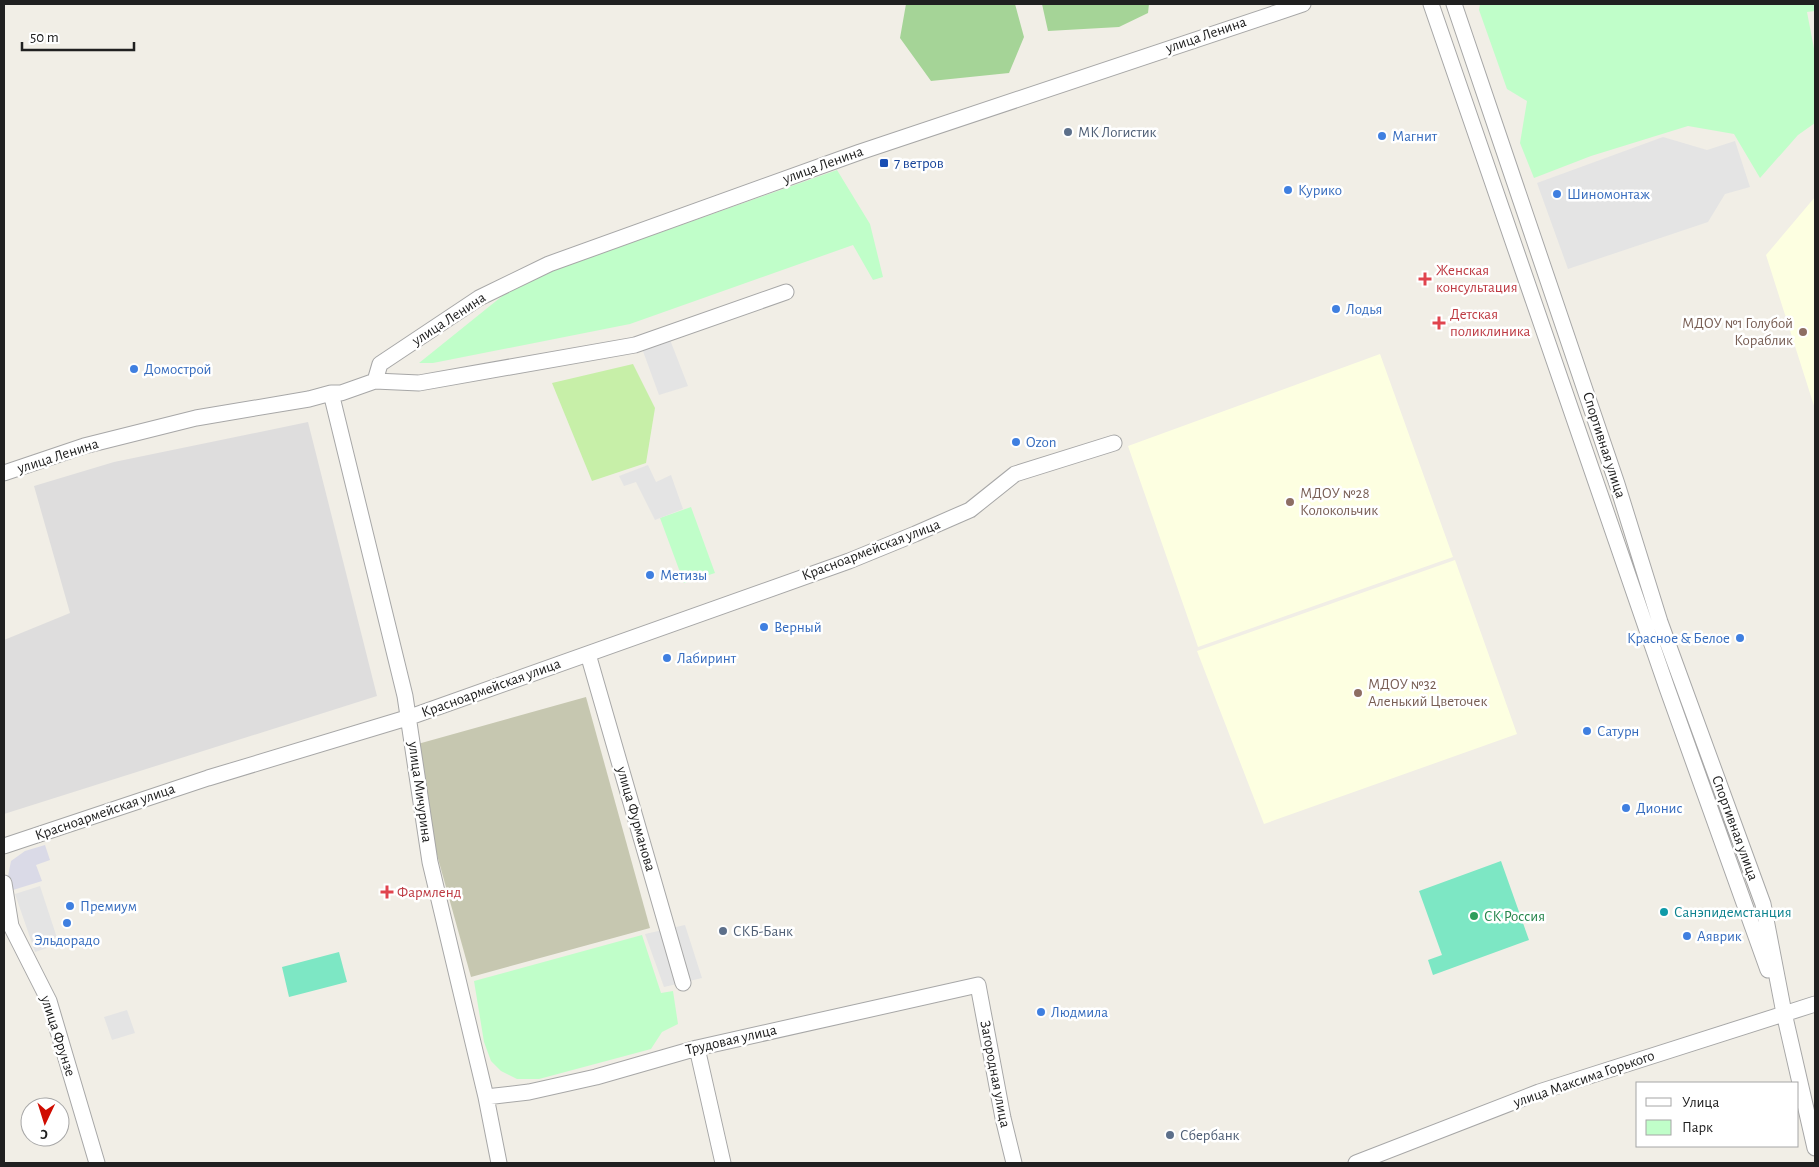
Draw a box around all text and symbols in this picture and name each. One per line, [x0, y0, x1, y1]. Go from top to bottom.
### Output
street label: улица Ленина [1163, 14, 1248, 56]
scale bar [22, 20, 135, 52]
text: 50 m [30, 30, 59, 45]
place label: МК Логистик [1078, 125, 1157, 140]
marker: МК Логистик [1062, 126, 1074, 138]
place label: Магнит [1392, 129, 1438, 144]
marker: Магнит [1376, 130, 1388, 142]
street label: улица Ленина [780, 143, 865, 187]
place label: 7 ветров [894, 156, 944, 171]
marker: 7 ветров [878, 157, 890, 169]
place label: Курико [1298, 183, 1342, 198]
marker: Курико [1282, 184, 1294, 196]
place label: Шиномонтаж [1567, 187, 1650, 202]
marker: Шиномонтаж [1551, 188, 1563, 200]
place label: Женская консультация [1436, 263, 1518, 295]
marker: Женская консультация [1418, 272, 1432, 286]
street label: улица Ленина [409, 290, 489, 349]
place label: Лодья [1346, 302, 1382, 317]
marker: Лодья [1330, 303, 1342, 315]
place label: Детская поликлиника [1450, 307, 1530, 339]
marker: Детская поликлиника [1432, 316, 1446, 330]
place label: МДОУ №1 Голубой Кораблик [1682, 316, 1793, 348]
marker: МДОУ №1 Голубой Кораблик [1797, 326, 1809, 338]
place label: Домострой [144, 362, 211, 377]
marker: Домострой [128, 363, 140, 375]
street label: Спортивная улица [1580, 390, 1628, 500]
place label: Ozon [1026, 435, 1056, 450]
street label: улица Ленина [15, 436, 101, 476]
marker: Ozon [1010, 436, 1022, 448]
place label: МДОУ №28 Колокольчик [1300, 486, 1378, 518]
marker: МДОУ №28 Колокольчик [1284, 496, 1296, 508]
street label: Красноармейская улица [800, 517, 942, 583]
place label: Метизы [660, 568, 707, 583]
marker: Метизы [644, 569, 656, 581]
place label: Верный [774, 620, 822, 635]
marker: Верный [758, 621, 770, 633]
place label: Красное & Белое [1627, 631, 1730, 646]
marker: Красное & Белое [1734, 632, 1746, 644]
place label: Лабиринт [677, 651, 737, 666]
marker: Лабиринт [661, 652, 673, 664]
street label: Красноармейская улица [419, 656, 563, 720]
place label: МДОУ №32 Аленький Цветочек [1368, 677, 1487, 709]
marker: МДОУ №32 Аленький Цветочек [1352, 687, 1364, 699]
place label: Сатурн [1597, 724, 1639, 739]
marker: Сатурн [1581, 725, 1593, 737]
street label: улица Мичурина [405, 740, 435, 843]
street label: улица Фурманова [614, 764, 658, 873]
street label: Спортивная улица [1709, 773, 1761, 883]
street label: Красноармейская улица [33, 781, 177, 843]
place label: Дионис [1636, 801, 1683, 816]
marker: Дионис [1620, 802, 1632, 814]
place label: Фармленд [397, 885, 461, 900]
marker: Фармленд [381, 886, 393, 898]
place label: Премиум [80, 899, 137, 914]
marker: Премиум [64, 900, 76, 912]
place label: Санэпидемстанция [1674, 905, 1792, 920]
marker: Санэпидемстанция [1658, 906, 1670, 918]
place label: СК Россия [1484, 909, 1545, 924]
marker: СК Россия [1468, 910, 1480, 922]
marker: Эльдорадо [61, 917, 73, 929]
place label: СКБ-Банк [733, 924, 793, 939]
marker: СКБ-Банк [717, 925, 729, 937]
place label: Аяврик [1697, 929, 1742, 944]
marker: Аяврик [1681, 930, 1693, 942]
place label: Эльдорадо [34, 933, 100, 948]
street label: улица Фрунзе [38, 993, 78, 1078]
place label: Людмила [1051, 1005, 1108, 1020]
marker: Людмила [1035, 1006, 1047, 1018]
street label: Загородная улица [977, 1019, 1013, 1129]
street label: Трудовая улица [684, 1022, 778, 1058]
street label: улица Максима Горького [1511, 1048, 1656, 1110]
legend [1636, 1082, 1799, 1147]
text: Улица [1682, 1095, 1719, 1110]
north arrow [20, 1097, 70, 1147]
text: Парк [1682, 1120, 1713, 1135]
text: С [40, 1127, 49, 1141]
place label: Сбербанк [1180, 1128, 1240, 1143]
marker: Сбербанк [1164, 1129, 1176, 1141]

